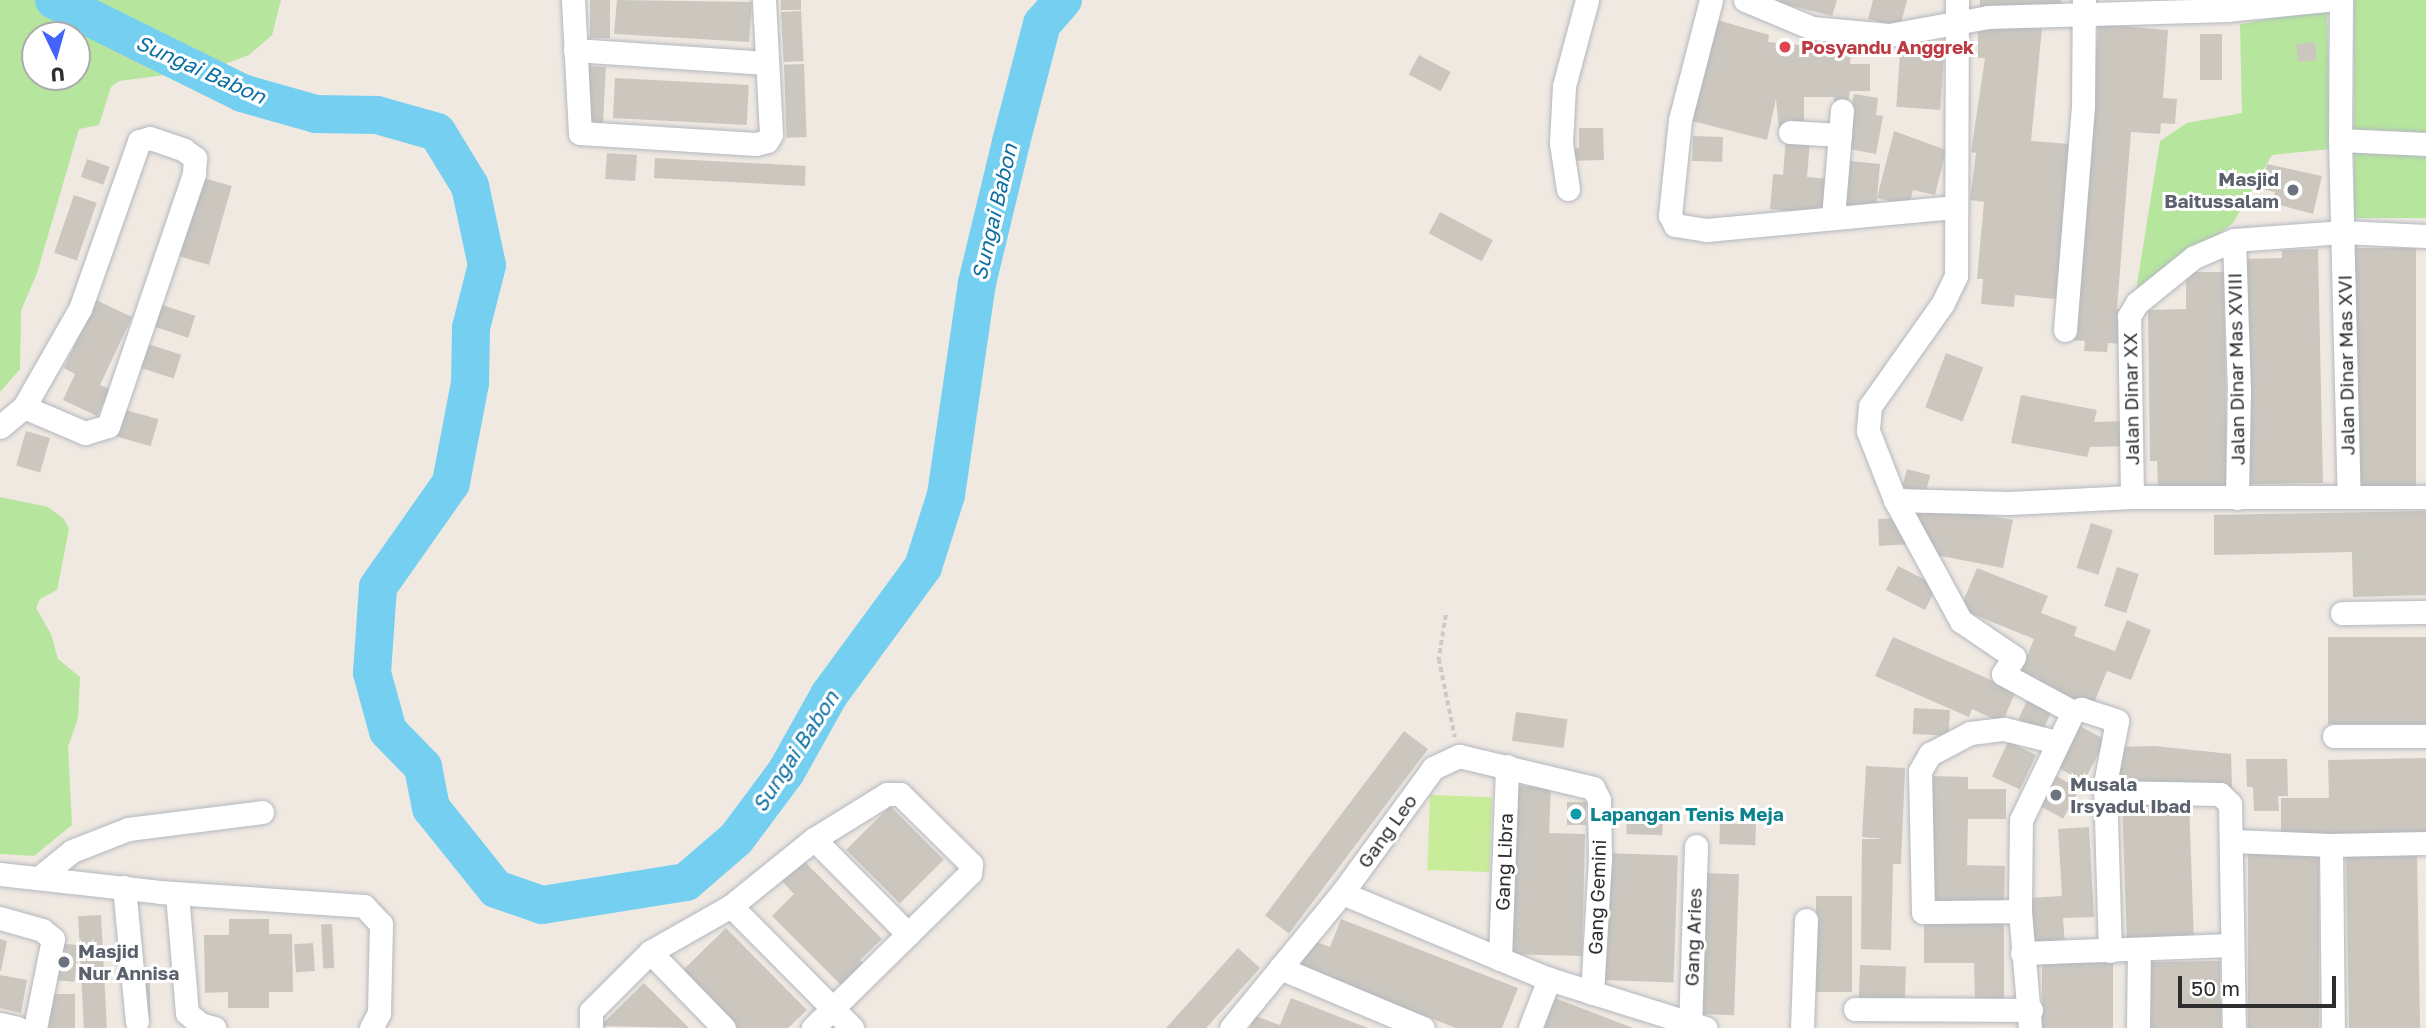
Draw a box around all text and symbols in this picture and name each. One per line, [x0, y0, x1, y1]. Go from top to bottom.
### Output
north arrow [21, 21, 91, 91]
water label: Sungai Babon [132, 29, 270, 109]
place label: Posyandu Anggrek [1801, 36, 1974, 58]
marker: Posyandu Anggrek [1775, 37, 1795, 57]
text: U [50, 63, 66, 87]
water label: Sungai Babon [966, 141, 1022, 283]
place label: Masjid Baitussalam [2164, 168, 2279, 212]
marker: Masjid Baitussalam [2285, 182, 2301, 198]
street label: Jalan Dinar Mas XVIII [2223, 272, 2249, 466]
street label: Jalan Dinar Mas XVI [2333, 274, 2359, 456]
street label: Jalan Dinar XX [2118, 332, 2144, 466]
water label: Sungai Babon [747, 686, 843, 816]
place label: Musala Irsyadul Ibad [2070, 773, 2191, 817]
marker: Musala Irsyadul Ibad [2048, 787, 2064, 803]
street label: Gang Leo [1353, 790, 1421, 872]
place label: Lapangan Tenis Meja [1590, 803, 1784, 825]
marker: Lapangan Tenis Meja [1568, 806, 1584, 822]
street label: Gang Libra [1491, 813, 1517, 911]
street label: Gang Gemini [1584, 839, 1610, 955]
street label: Gang Aries [1680, 887, 1706, 987]
place label: Masjid Nur Annisa [78, 940, 179, 984]
marker: Masjid Nur Annisa [56, 954, 72, 970]
scale bar [2181, 962, 2338, 1006]
text: 50 m [2191, 975, 2240, 1001]

